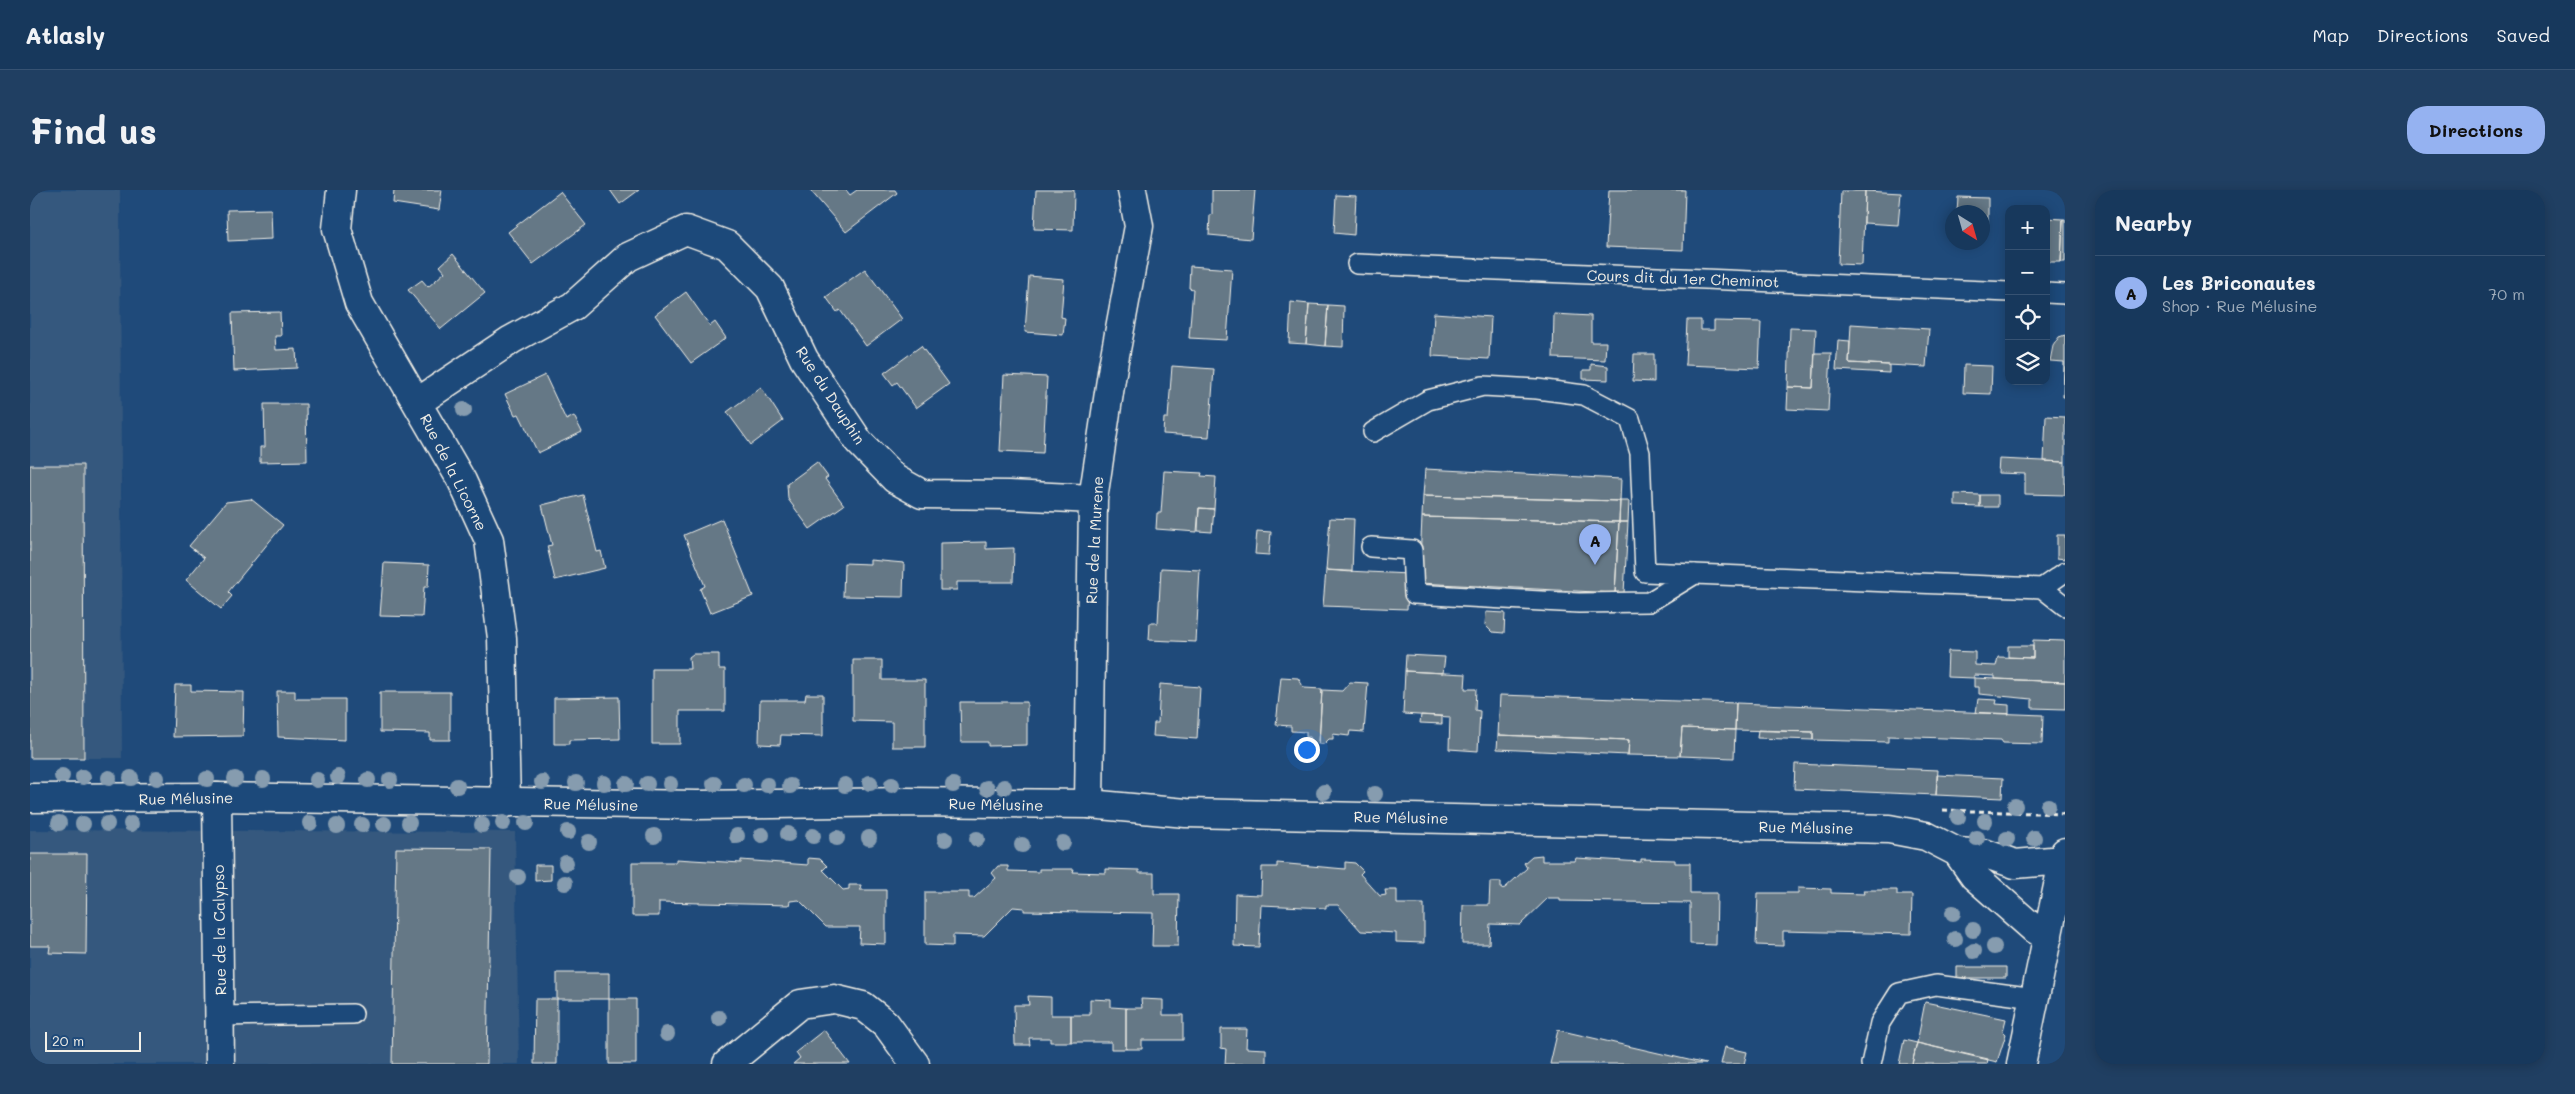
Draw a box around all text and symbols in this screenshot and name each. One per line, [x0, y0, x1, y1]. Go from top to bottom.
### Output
text: Atlasly [25, 19, 105, 50]
text: Map [2312, 23, 2349, 47]
text: Directions [2377, 23, 2469, 47]
text: Saved [2497, 23, 2550, 47]
button: Directions [2407, 106, 2545, 154]
text: Find us [30, 107, 157, 153]
north arrow [1945, 205, 1990, 250]
map controls [2005, 205, 2050, 385]
button: + [2005, 205, 2050, 250]
text: Nearby [2115, 209, 2192, 236]
button: − [2005, 250, 2050, 295]
street label: Cours dit du 1er Cheminot [1586, 265, 1780, 291]
text: Les Briconautes [2162, 270, 2316, 295]
text: A [2125, 283, 2137, 304]
text: 70 m [2488, 283, 2525, 304]
button: locate [2005, 295, 2050, 340]
text: Shop · Rue Mélusine [2162, 295, 2318, 316]
button: layers [2005, 340, 2050, 385]
street label: Rue du Dauphin [792, 342, 870, 448]
street label: Rue de la Licorne [416, 410, 492, 534]
street label: Rue de la Murene [1081, 476, 1107, 604]
pin: A [1579, 524, 1611, 565]
your location [1294, 737, 1320, 763]
street label: Rue Mélusine [139, 787, 233, 809]
street label: Rue Mélusine [544, 793, 638, 815]
street label: Rue Mélusine [949, 793, 1043, 815]
street label: Rue Mélusine [1354, 806, 1448, 828]
street label: Rue Mélusine [1759, 816, 1853, 838]
street label: Rue de la Calypso [208, 864, 230, 995]
scale bar [45, 1029, 141, 1052]
text: 20 m [52, 1031, 84, 1050]

